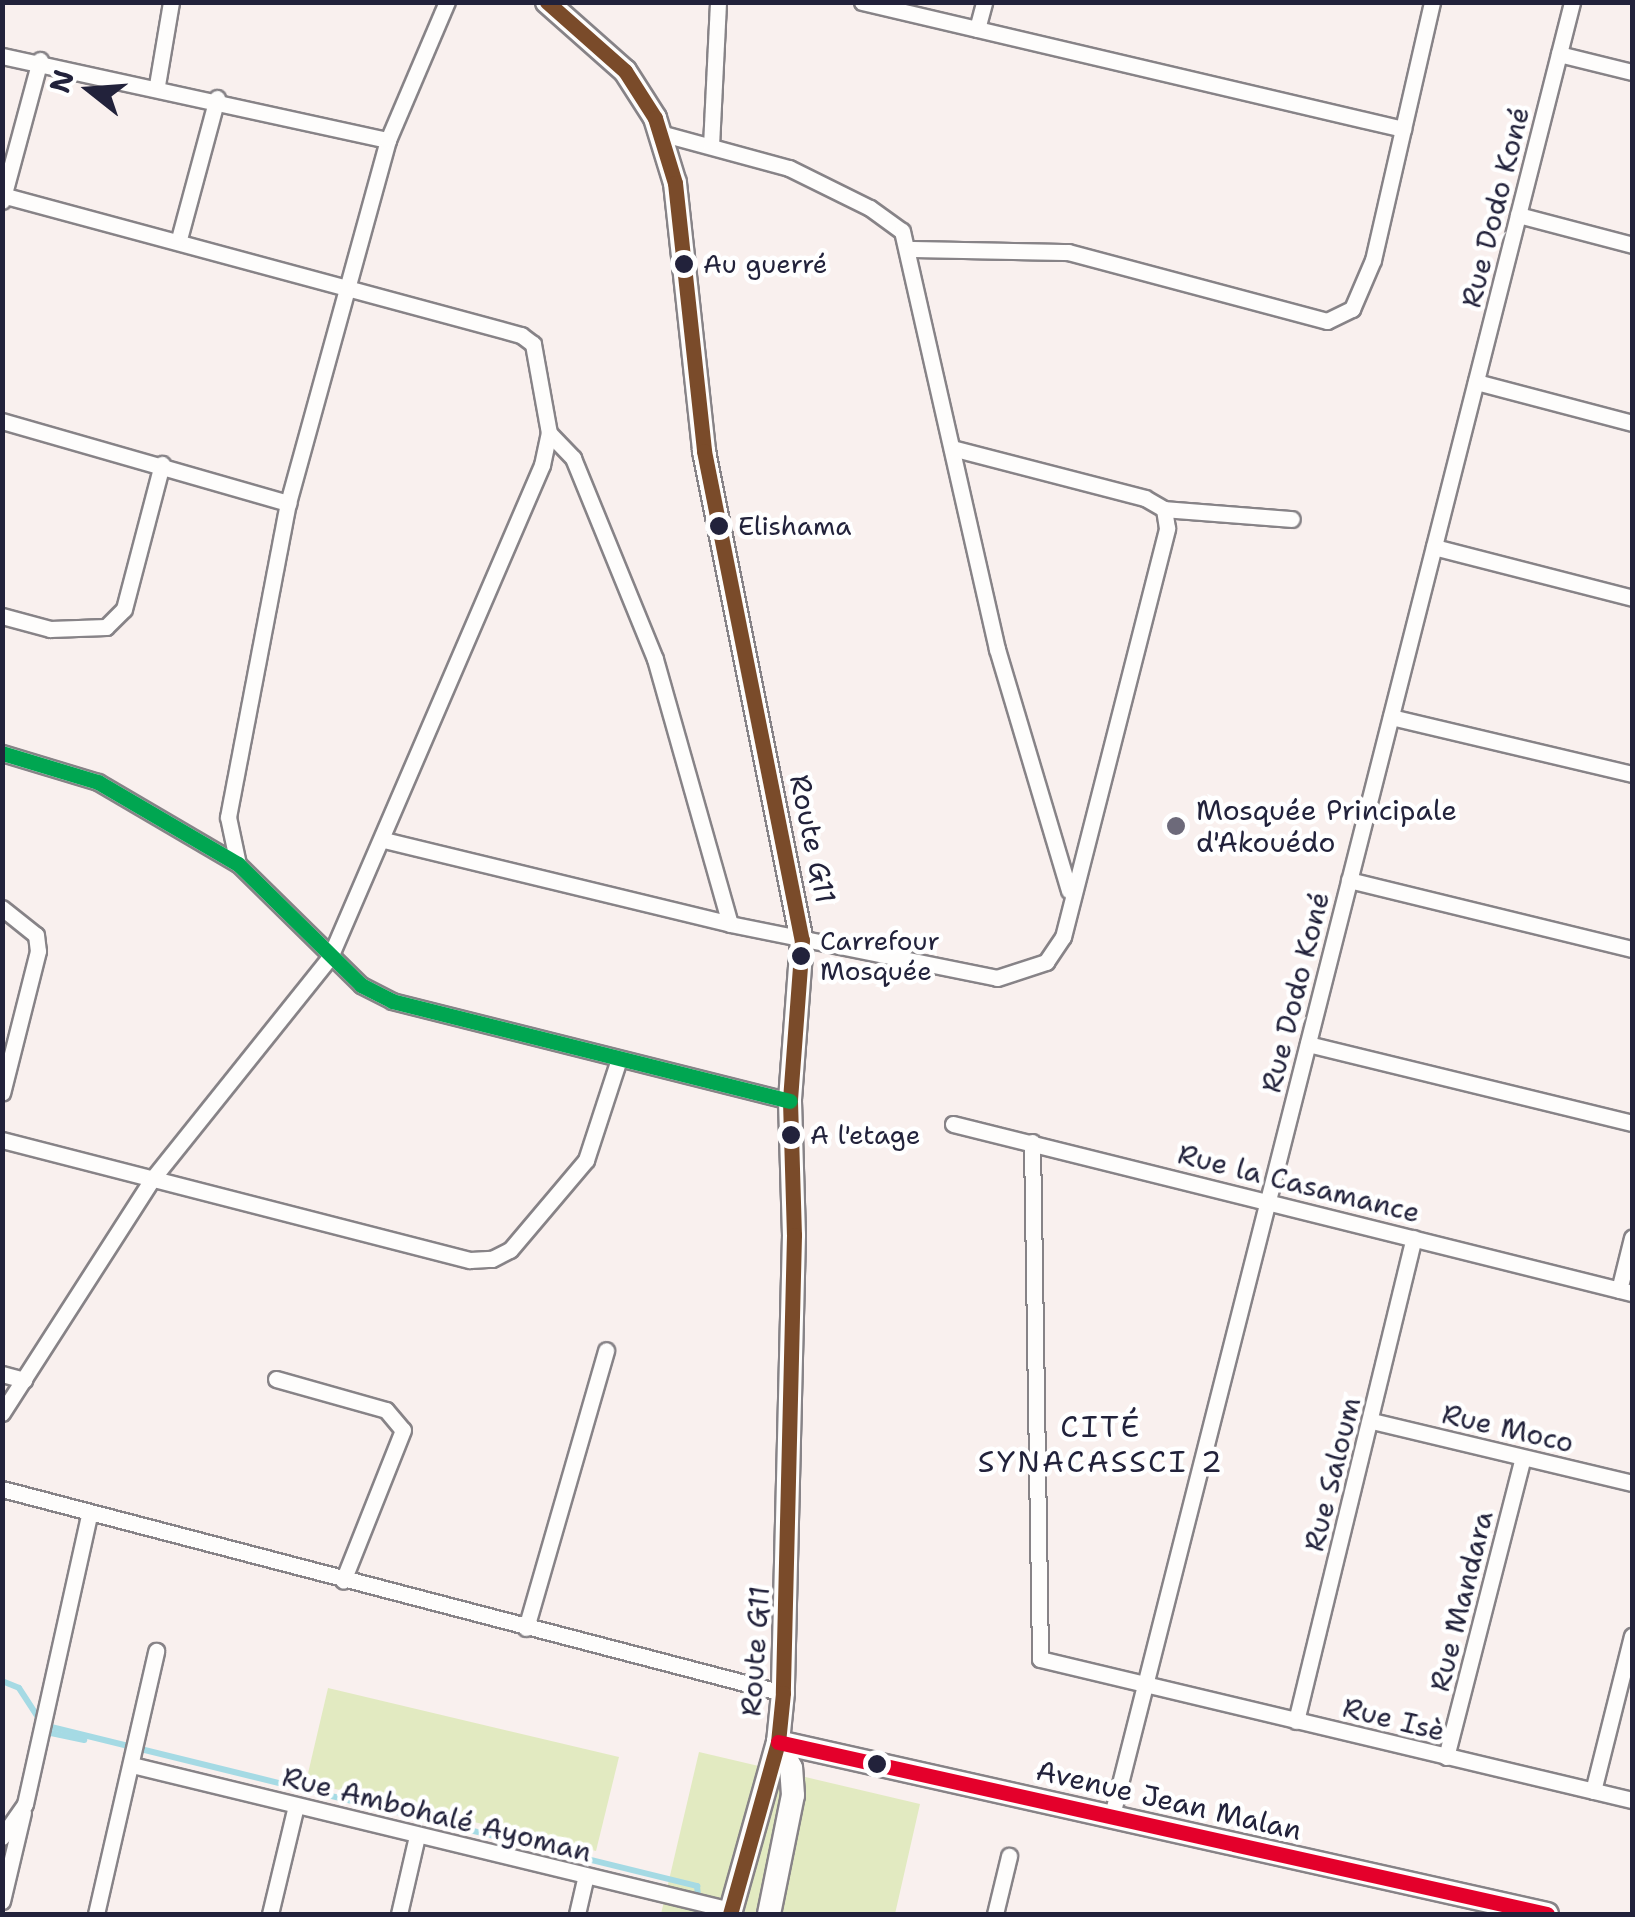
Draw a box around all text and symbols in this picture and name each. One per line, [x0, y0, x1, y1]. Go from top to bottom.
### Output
north arrow [40, 40, 140, 140]
text: N [40, 65, 83, 97]
street label: Rue Dodo Koné [1454, 103, 1536, 311]
place label: Au guerré [703, 248, 827, 280]
marker: Au guerré [674, 254, 694, 274]
place label: Elishama [738, 510, 851, 542]
marker: Elishama [709, 516, 729, 536]
street label: Route G11 [783, 772, 843, 906]
place label: Mosquée Principale d'Akouédo [1196, 793, 1457, 859]
marker: Mosquée Principale d'Akouédo [1165, 815, 1187, 837]
street label: Rue Dodo Koné [1254, 888, 1336, 1096]
place label: Carrefour Mosquée [820, 925, 940, 986]
marker: Carrefour Mosquée [791, 946, 811, 966]
place label: A l'etage [810, 1119, 920, 1151]
marker: A l'etage [781, 1125, 801, 1145]
street label: Rue la Casamance [1174, 1137, 1424, 1229]
street label: Rue Saloum [1297, 1393, 1367, 1555]
street label: Rue Moco [1439, 1397, 1577, 1459]
district label: CITÉ SYNACASSCI 2 [978, 1409, 1224, 1480]
street label: Rue Mandara [1422, 1507, 1500, 1695]
street label: Route G11 [734, 1585, 776, 1717]
street label: Rue Isè [1339, 1690, 1449, 1748]
street label: Avenue Jean Malan [1033, 1753, 1305, 1847]
unlabelled marker [867, 1754, 887, 1774]
street label: Rue Ambohalé Ayoman [279, 1759, 595, 1869]

